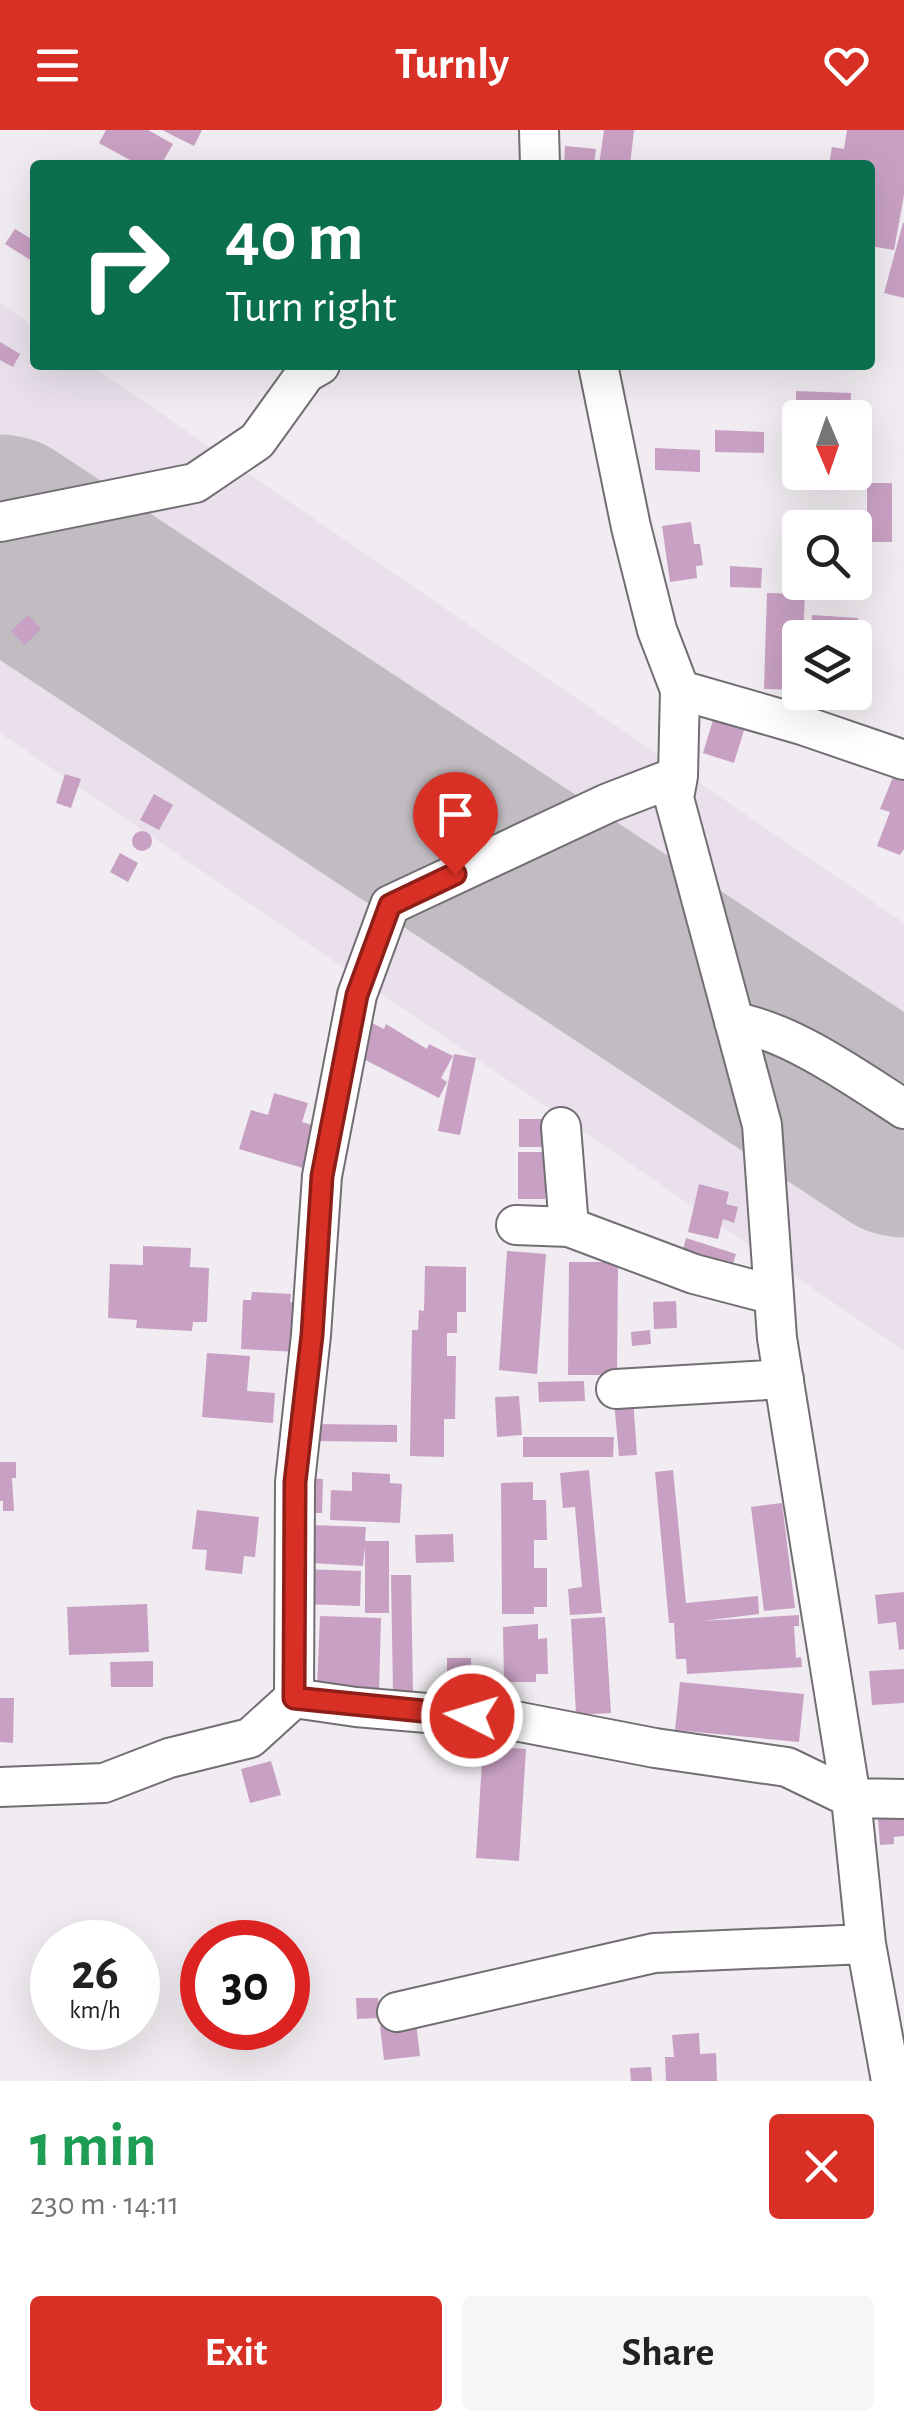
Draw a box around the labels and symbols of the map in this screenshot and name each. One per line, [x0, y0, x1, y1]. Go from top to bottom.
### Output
north arrow [782, 400, 872, 490]
pin [413, 772, 498, 875]
position arrow [420, 1664, 524, 1768]
speed limit sign: 30 [180, 1920, 310, 2050]

